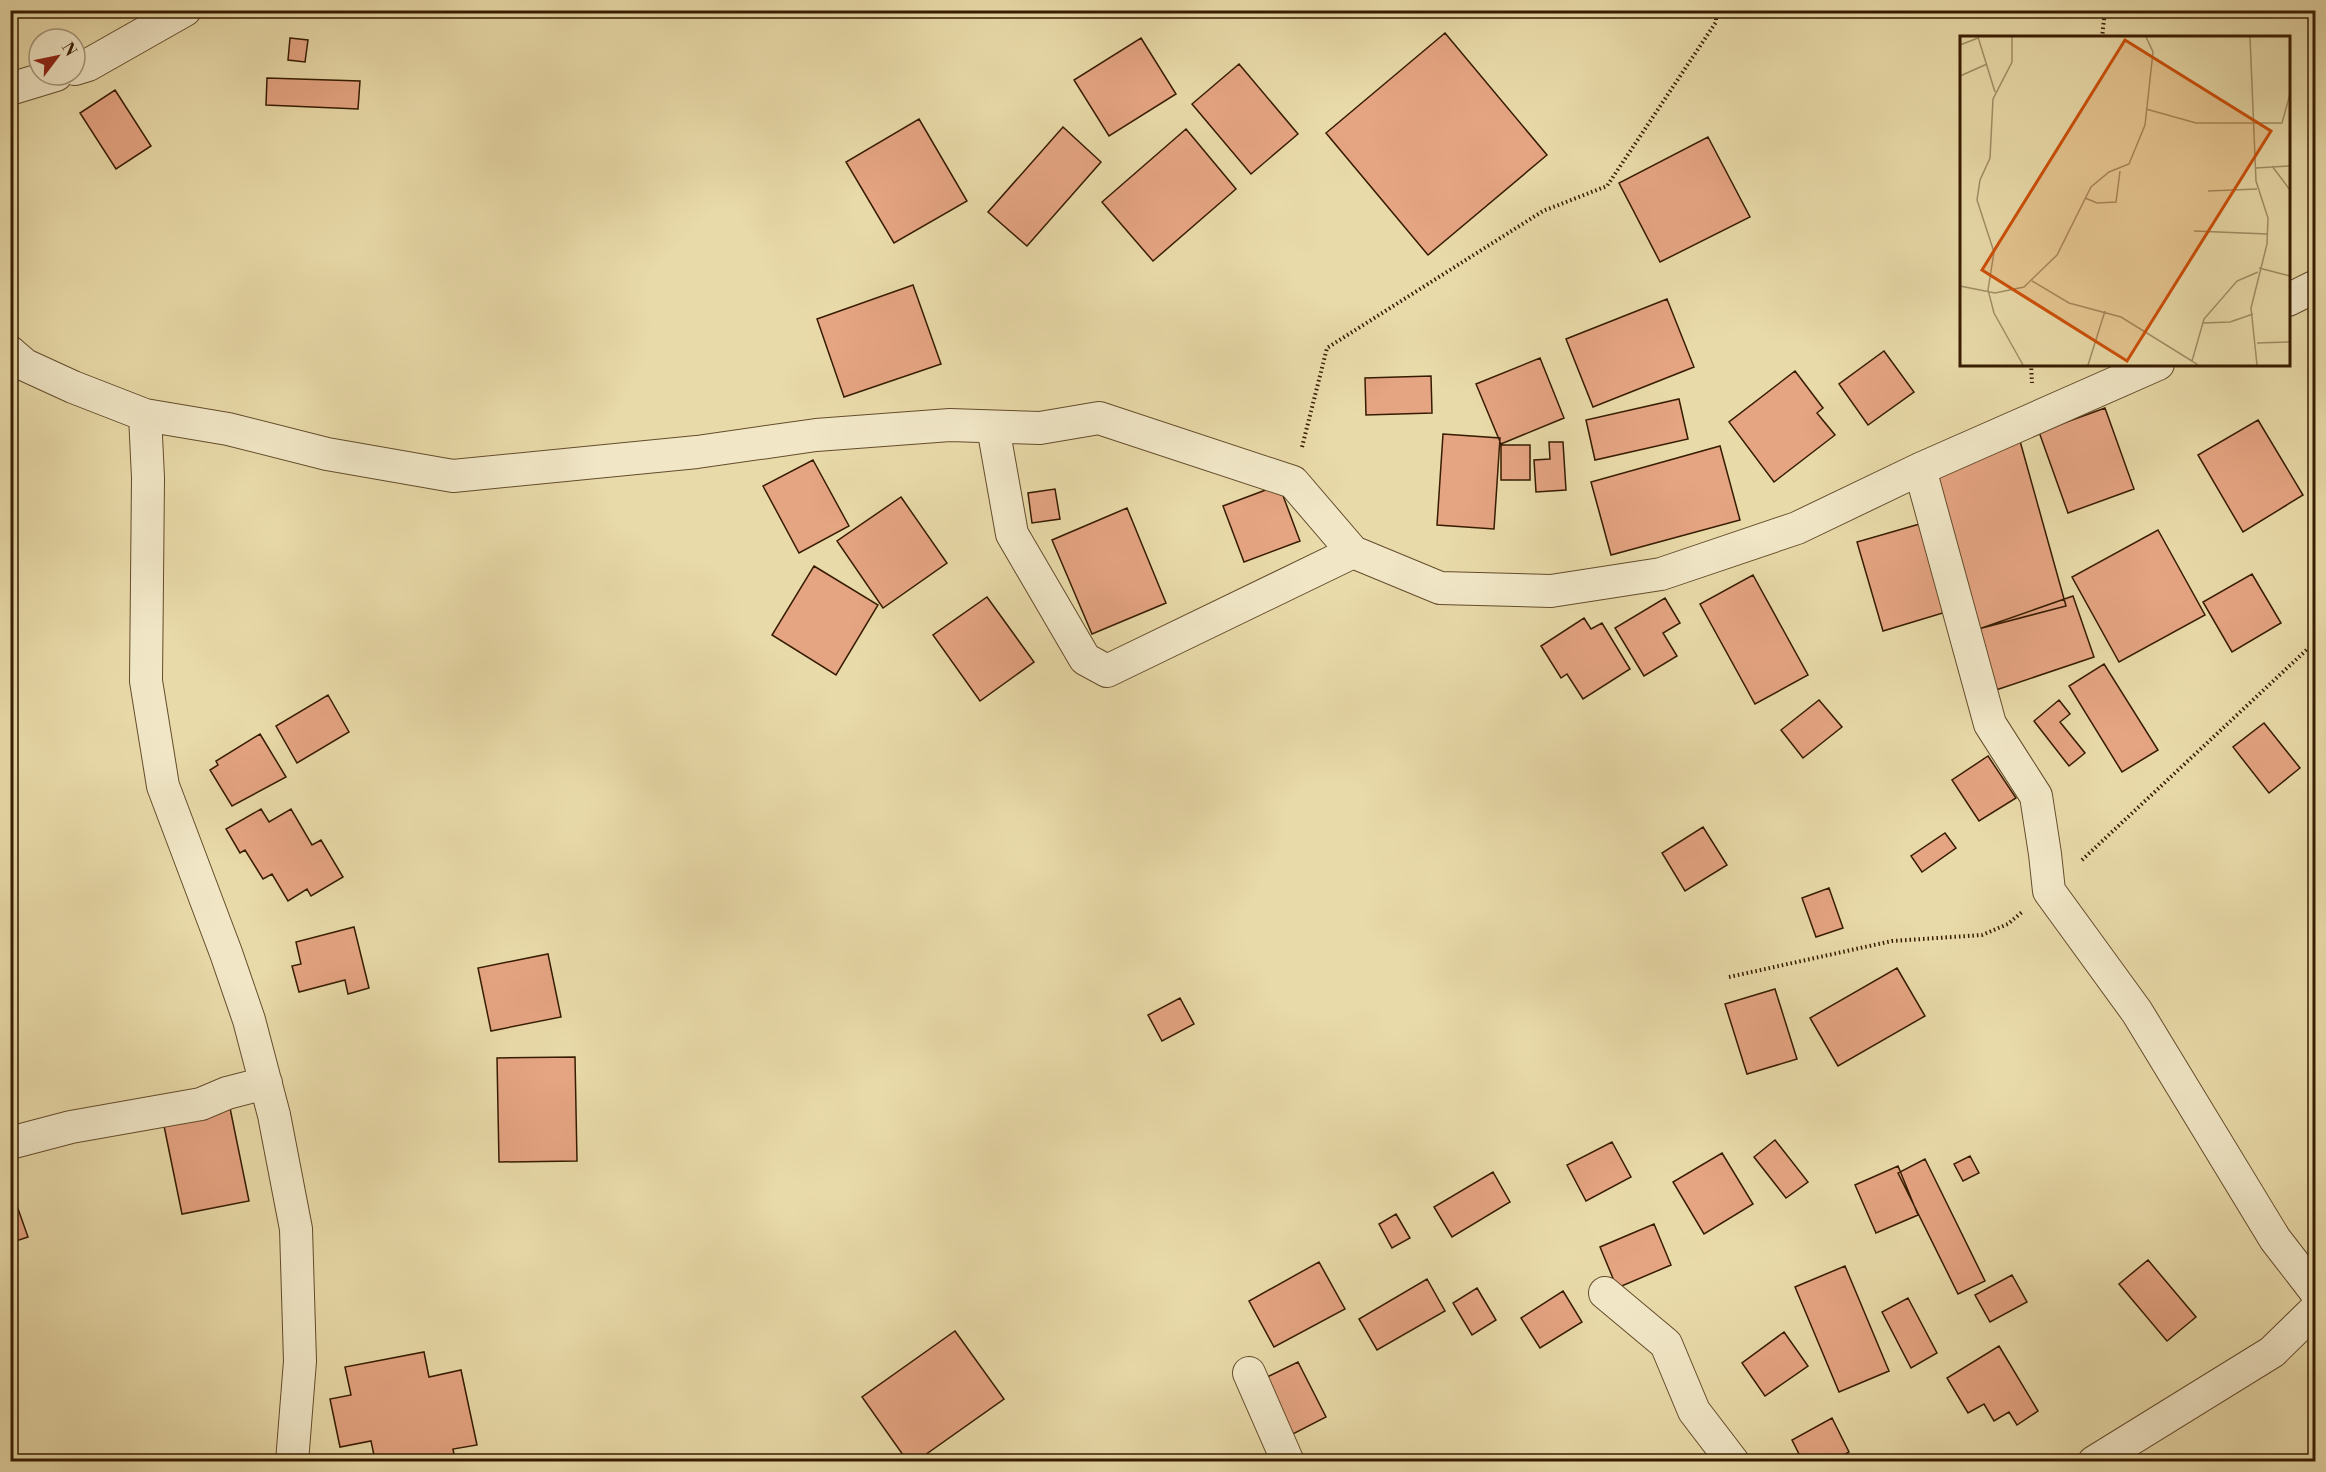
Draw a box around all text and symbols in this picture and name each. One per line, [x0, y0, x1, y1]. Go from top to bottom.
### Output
north arrow [27, 27, 87, 87]
inset map [1960, 36, 2290, 366]
text: N [57, 39, 81, 61]

